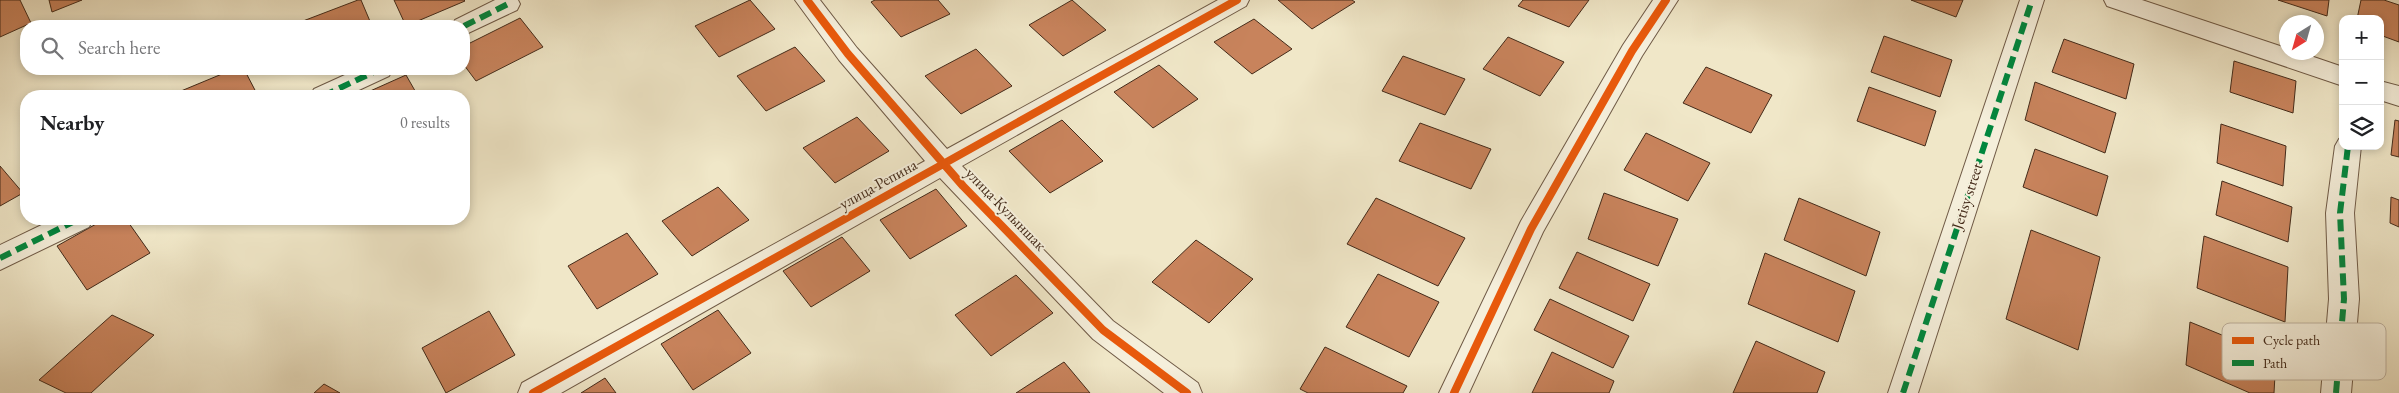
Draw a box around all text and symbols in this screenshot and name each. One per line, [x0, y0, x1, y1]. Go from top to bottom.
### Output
north arrow [2279, 15, 2324, 60]
map controls [2339, 15, 2384, 150]
button: + [2339, 15, 2384, 60]
search box [20, 20, 470, 75]
icon: search [38, 34, 66, 62]
text: Search here [78, 35, 160, 60]
button: − [2339, 60, 2384, 105]
button: layers [2339, 105, 2384, 150]
text: Nearby [40, 109, 104, 136]
text: 0 results [400, 112, 450, 133]
street label: улица Репина [835, 154, 921, 214]
street label: Jetisy street [1946, 160, 1988, 234]
street label: улица Кулыншак [961, 163, 1051, 255]
legend [2222, 323, 2386, 380]
text: Cycle path [2263, 331, 2320, 349]
text: Path [2263, 354, 2287, 372]

